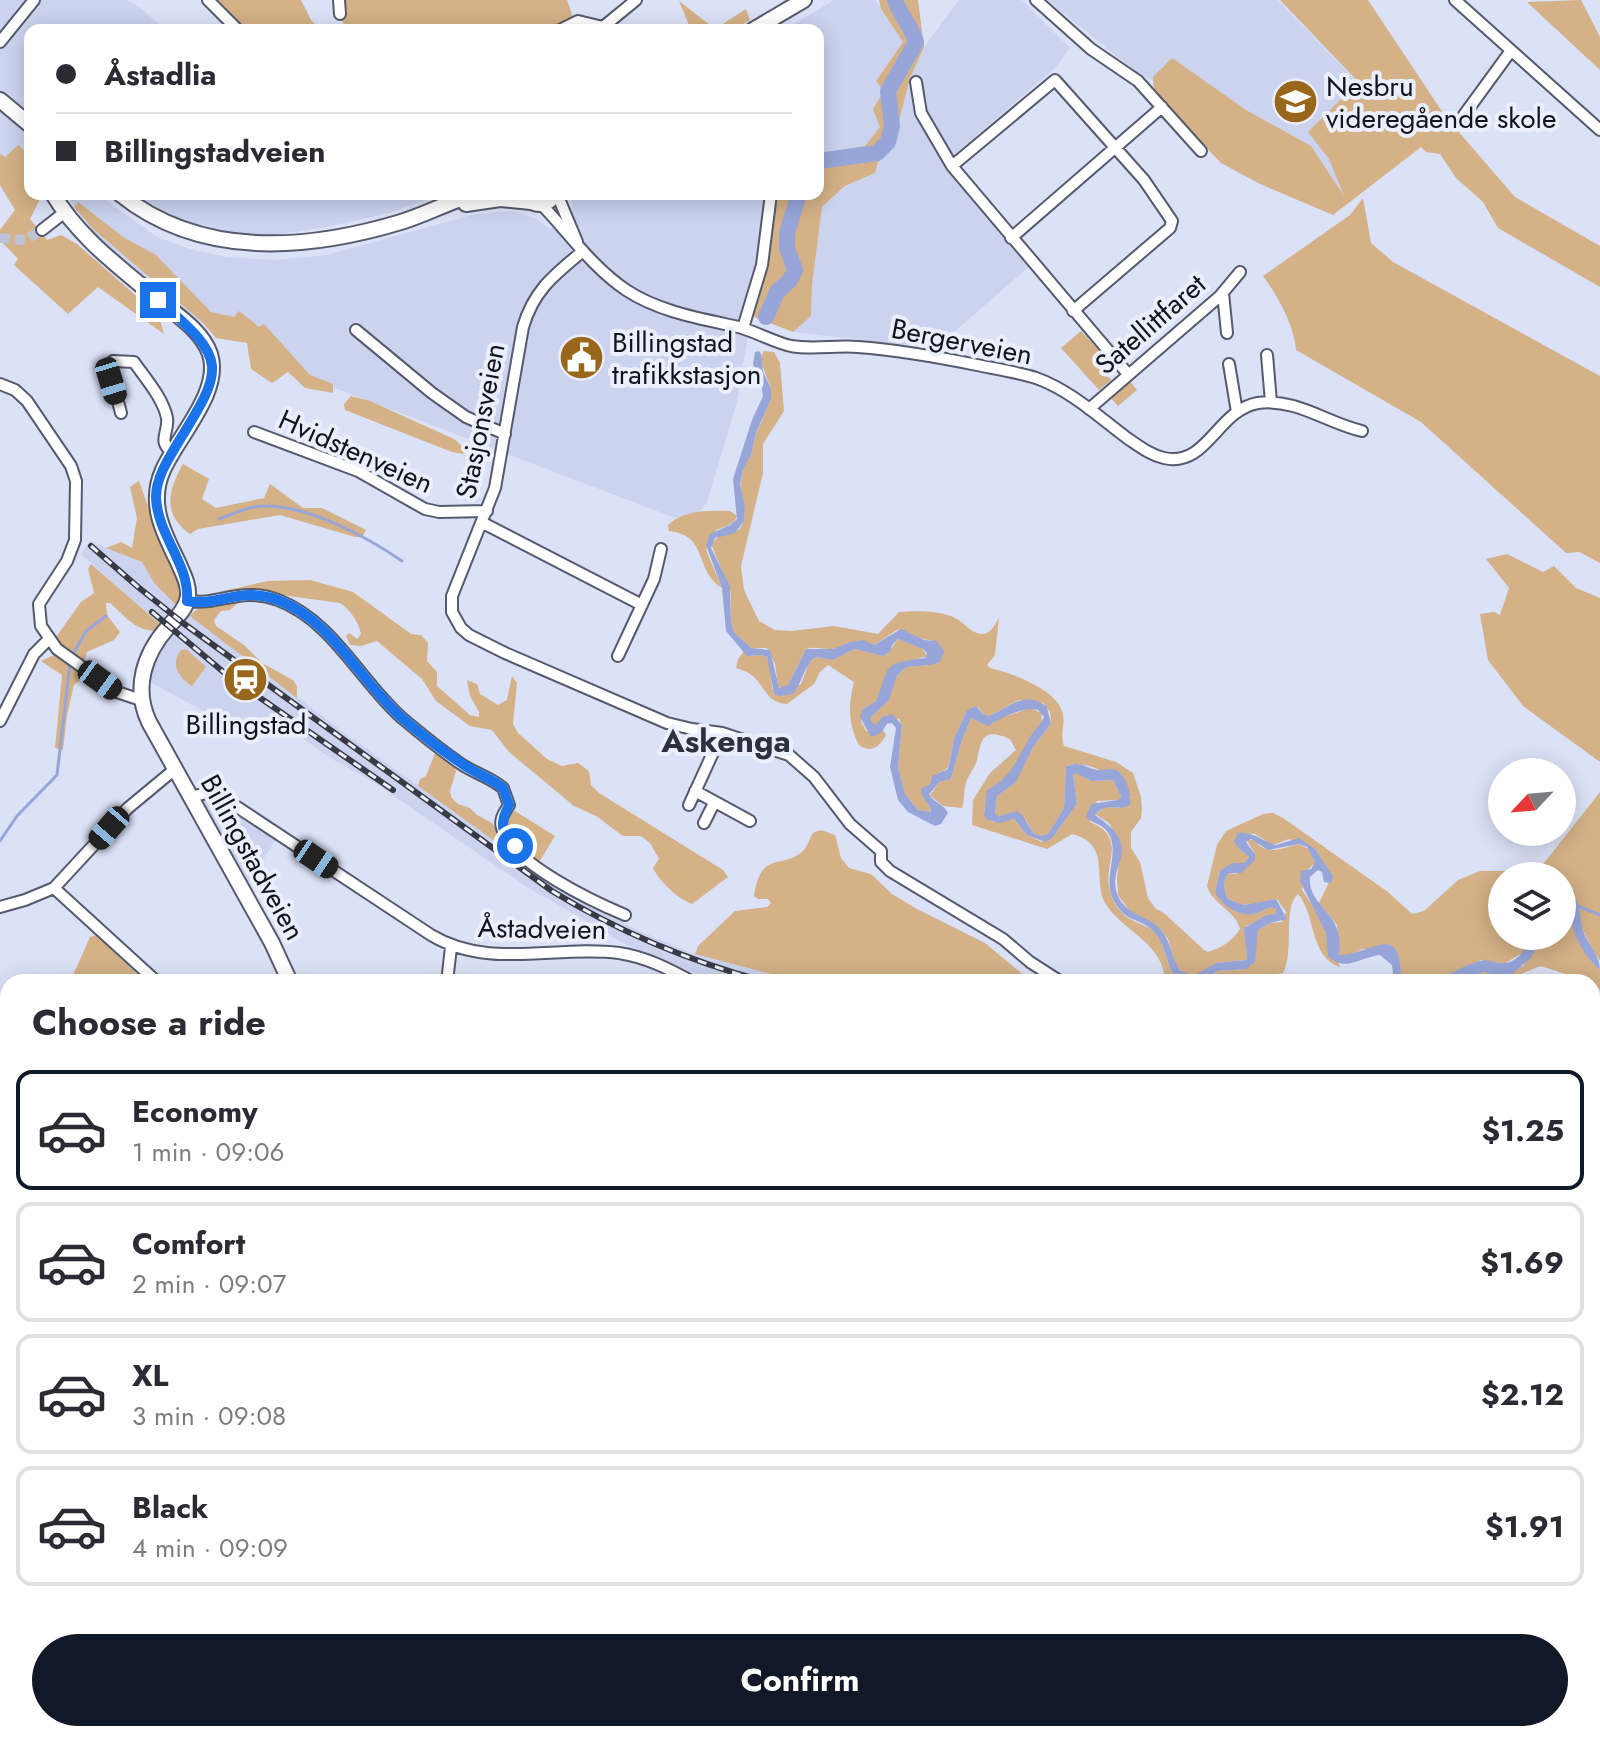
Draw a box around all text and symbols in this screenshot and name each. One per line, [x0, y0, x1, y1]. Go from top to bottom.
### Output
text: Åstadlia [104, 53, 217, 96]
place label: Nesbru videregående skole [1326, 66, 1556, 139]
school or university icon: Nesbru videregående skole [1271, 78, 1319, 126]
text: Billingstadveien [104, 130, 325, 173]
street label: Satellittfaret [1086, 264, 1215, 384]
route end [140, 282, 176, 318]
street label: Bergerveien [888, 308, 1036, 375]
place label: Billingstad trafikkstasjon [612, 322, 761, 395]
public building icon: Billingstad trafikkstasjon [557, 334, 605, 382]
street label: Stasjonsveien [445, 340, 516, 502]
car [93, 355, 129, 407]
street label: Hvidstenveien [272, 399, 440, 504]
station icon: Billingstad [222, 655, 270, 703]
car [74, 656, 126, 704]
place label: Billingstad [185, 704, 307, 745]
district label: Askenga [660, 718, 791, 764]
north arrow [1488, 758, 1576, 846]
map controls [1488, 758, 1576, 950]
street label: Billingstadveien [190, 767, 315, 948]
car [84, 802, 134, 854]
route start [497, 828, 533, 864]
car [289, 836, 343, 882]
button: layers [1488, 862, 1576, 950]
street label: Åstadveien [477, 907, 607, 950]
text: Choose a ride [32, 996, 266, 1048]
text: Economy [132, 1090, 258, 1133]
icon: car [36, 1094, 108, 1166]
text: $1.25 [1481, 1109, 1564, 1152]
text: 1 min · 09:06 [132, 1133, 285, 1171]
text: Comfort [132, 1222, 245, 1265]
icon: car [36, 1226, 108, 1298]
text: $1.69 [1480, 1241, 1564, 1284]
text: 2 min · 09:07 [132, 1265, 286, 1303]
text: XL [132, 1354, 168, 1397]
icon: car [36, 1358, 108, 1430]
text: $2.12 [1481, 1373, 1564, 1416]
text: 3 min · 09:08 [132, 1397, 286, 1435]
text: Black [132, 1486, 208, 1529]
icon: car [36, 1490, 108, 1562]
text: $1.91 [1485, 1505, 1564, 1548]
text: 4 min · 09:09 [132, 1529, 288, 1567]
button: Confirm [32, 1634, 1568, 1726]

